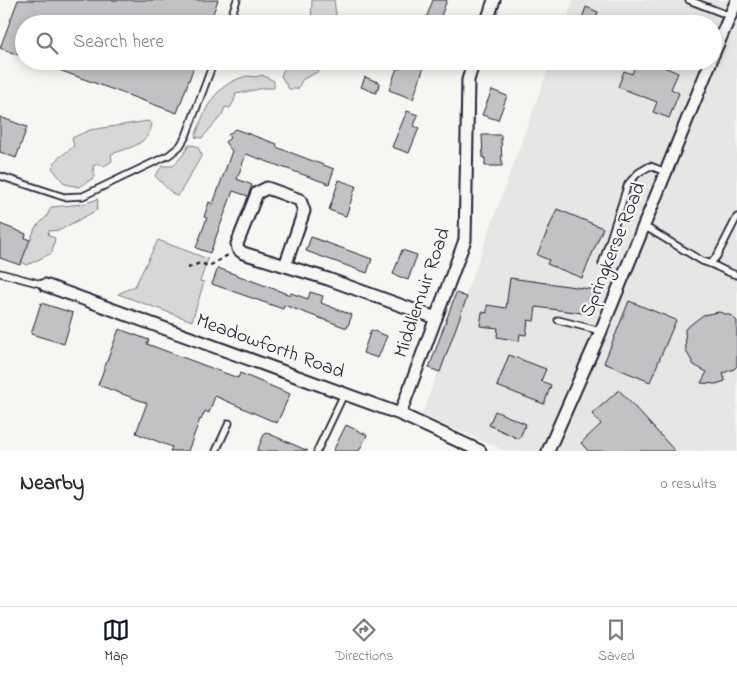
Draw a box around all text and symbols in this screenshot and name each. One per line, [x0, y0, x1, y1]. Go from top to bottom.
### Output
search box [15, 15, 722, 70]
icon: search [33, 29, 61, 57]
text: Search here [73, 29, 164, 56]
street label: Springkerse Road [574, 178, 655, 322]
street label: Middlemuir Road [387, 224, 459, 362]
street label: Meadowforth Road [192, 307, 348, 387]
text: Nearby [20, 469, 84, 499]
text: 0 results [661, 472, 717, 496]
tab: Map [102, 616, 130, 667]
tab: Directions [335, 616, 393, 667]
tab: Saved [598, 616, 635, 667]

